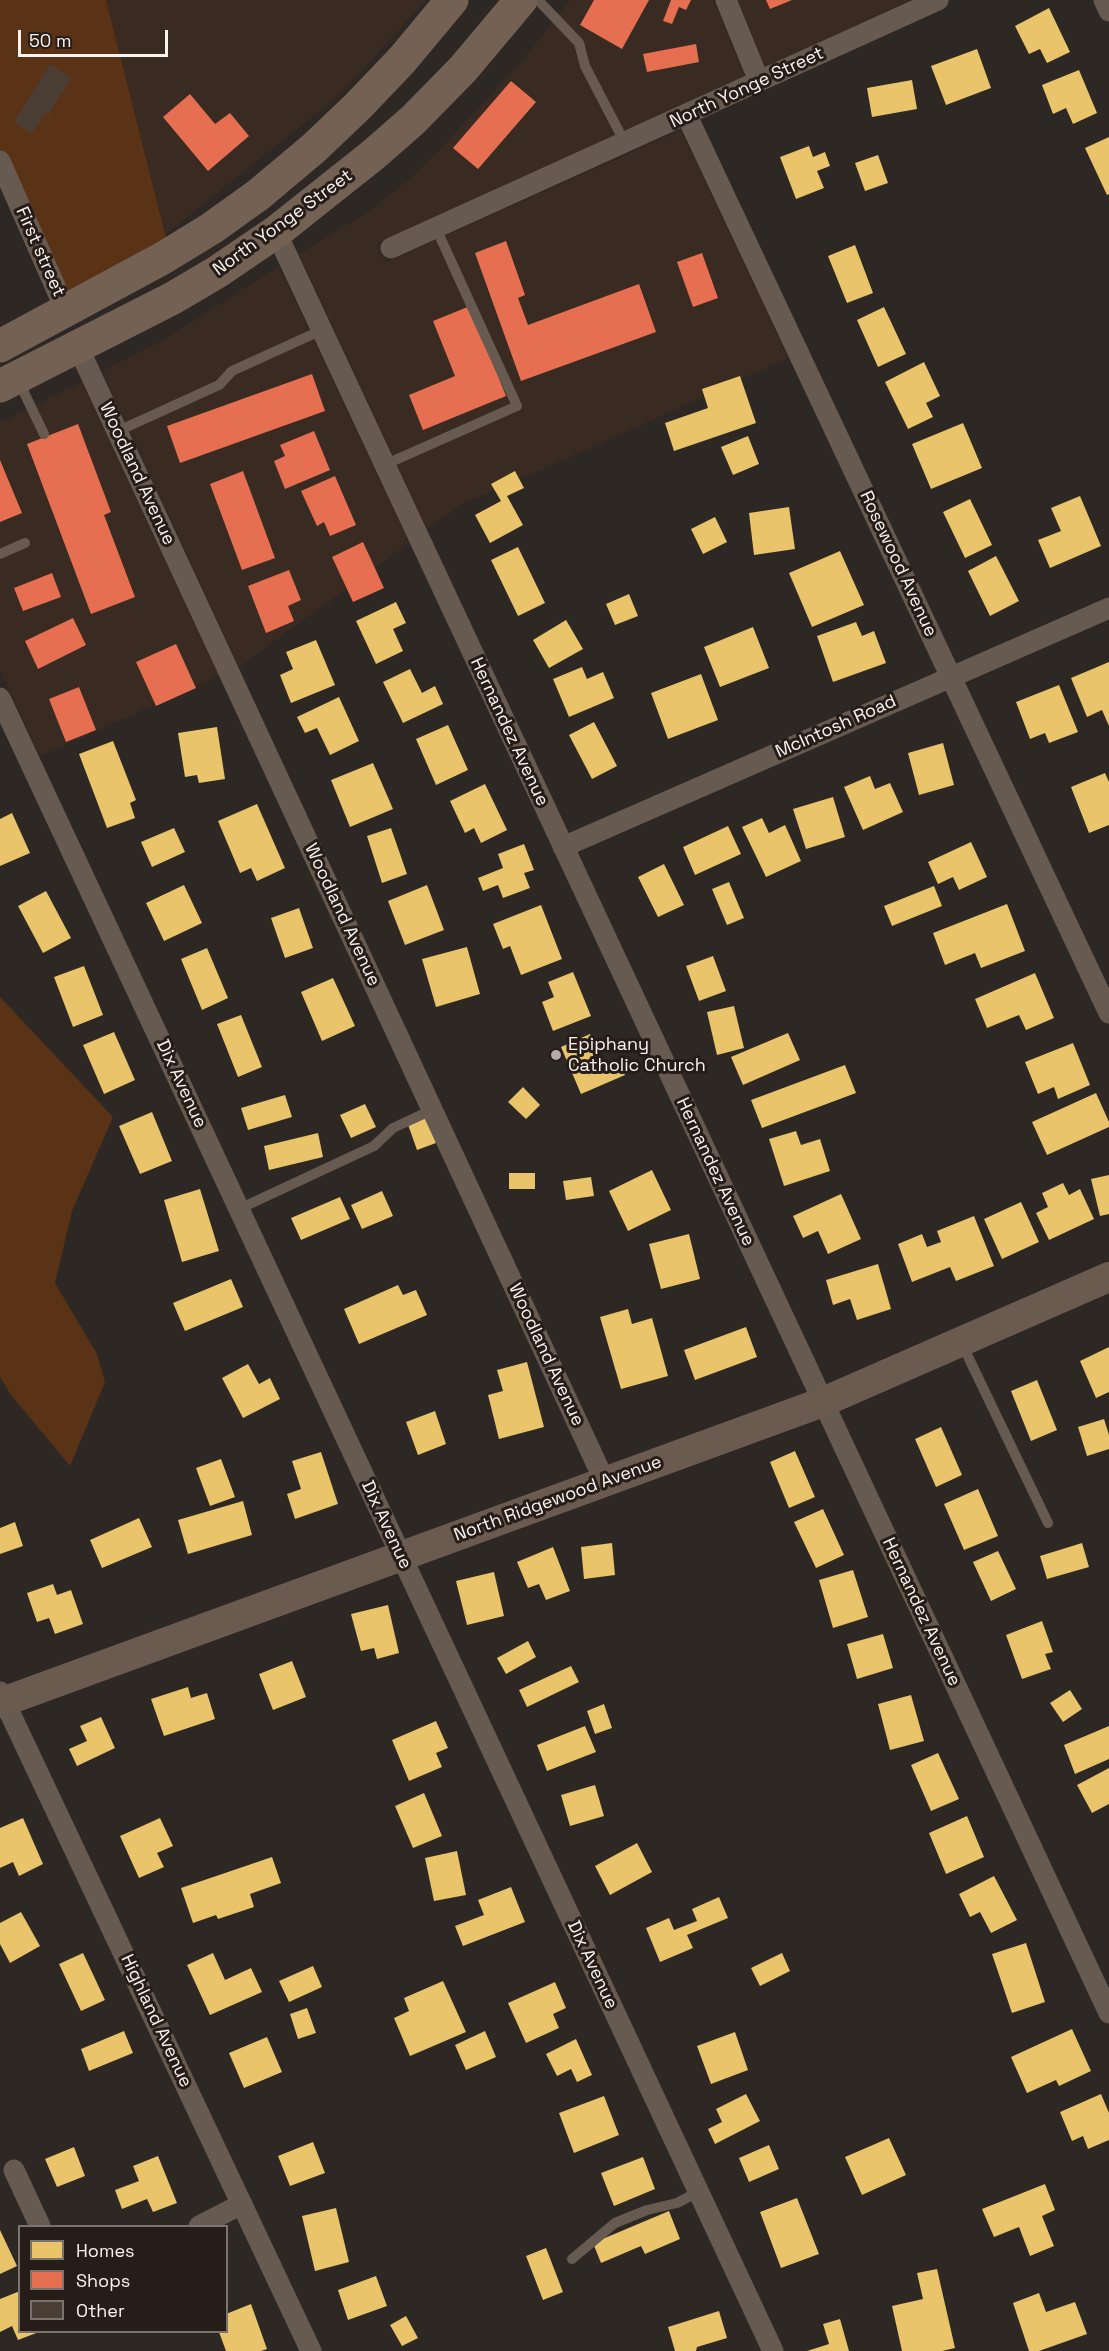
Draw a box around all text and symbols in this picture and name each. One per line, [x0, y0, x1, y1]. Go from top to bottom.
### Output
scale bar [21, 18, 171, 56]
text: 50 m [29, 29, 71, 52]
street label: North Yonge Street [667, 43, 827, 133]
street label: North Yonge Street [209, 165, 357, 281]
street label: First street [11, 204, 69, 300]
street label: Woodland Avenue [94, 399, 180, 549]
street label: Rosewood Avenue [855, 488, 941, 640]
street label: Hernandez Avenue [465, 654, 553, 810]
street label: McIntosh Road [772, 691, 900, 763]
street label: Woodland Avenue [299, 840, 385, 990]
place label: Epiphany Catholic Church [568, 1034, 706, 1076]
street label: Dix Avenue [151, 1036, 211, 1132]
marker: Epiphany Catholic Church [549, 1048, 563, 1062]
street label: Hernandez Avenue [671, 1094, 759, 1250]
street label: Woodland Avenue [503, 1280, 589, 1430]
street label: North Ridgewood Avenue [451, 1451, 665, 1547]
street label: Dix Avenue [356, 1477, 416, 1573]
street label: Hernandez Avenue [877, 1534, 965, 1690]
street label: Dix Avenue [562, 1917, 622, 2013]
street label: Highland Avenue [116, 1951, 196, 2091]
legend [18, 2225, 228, 2333]
text: Homes [76, 2239, 135, 2262]
text: Shops [76, 2269, 130, 2292]
text: Other [76, 2299, 125, 2322]

